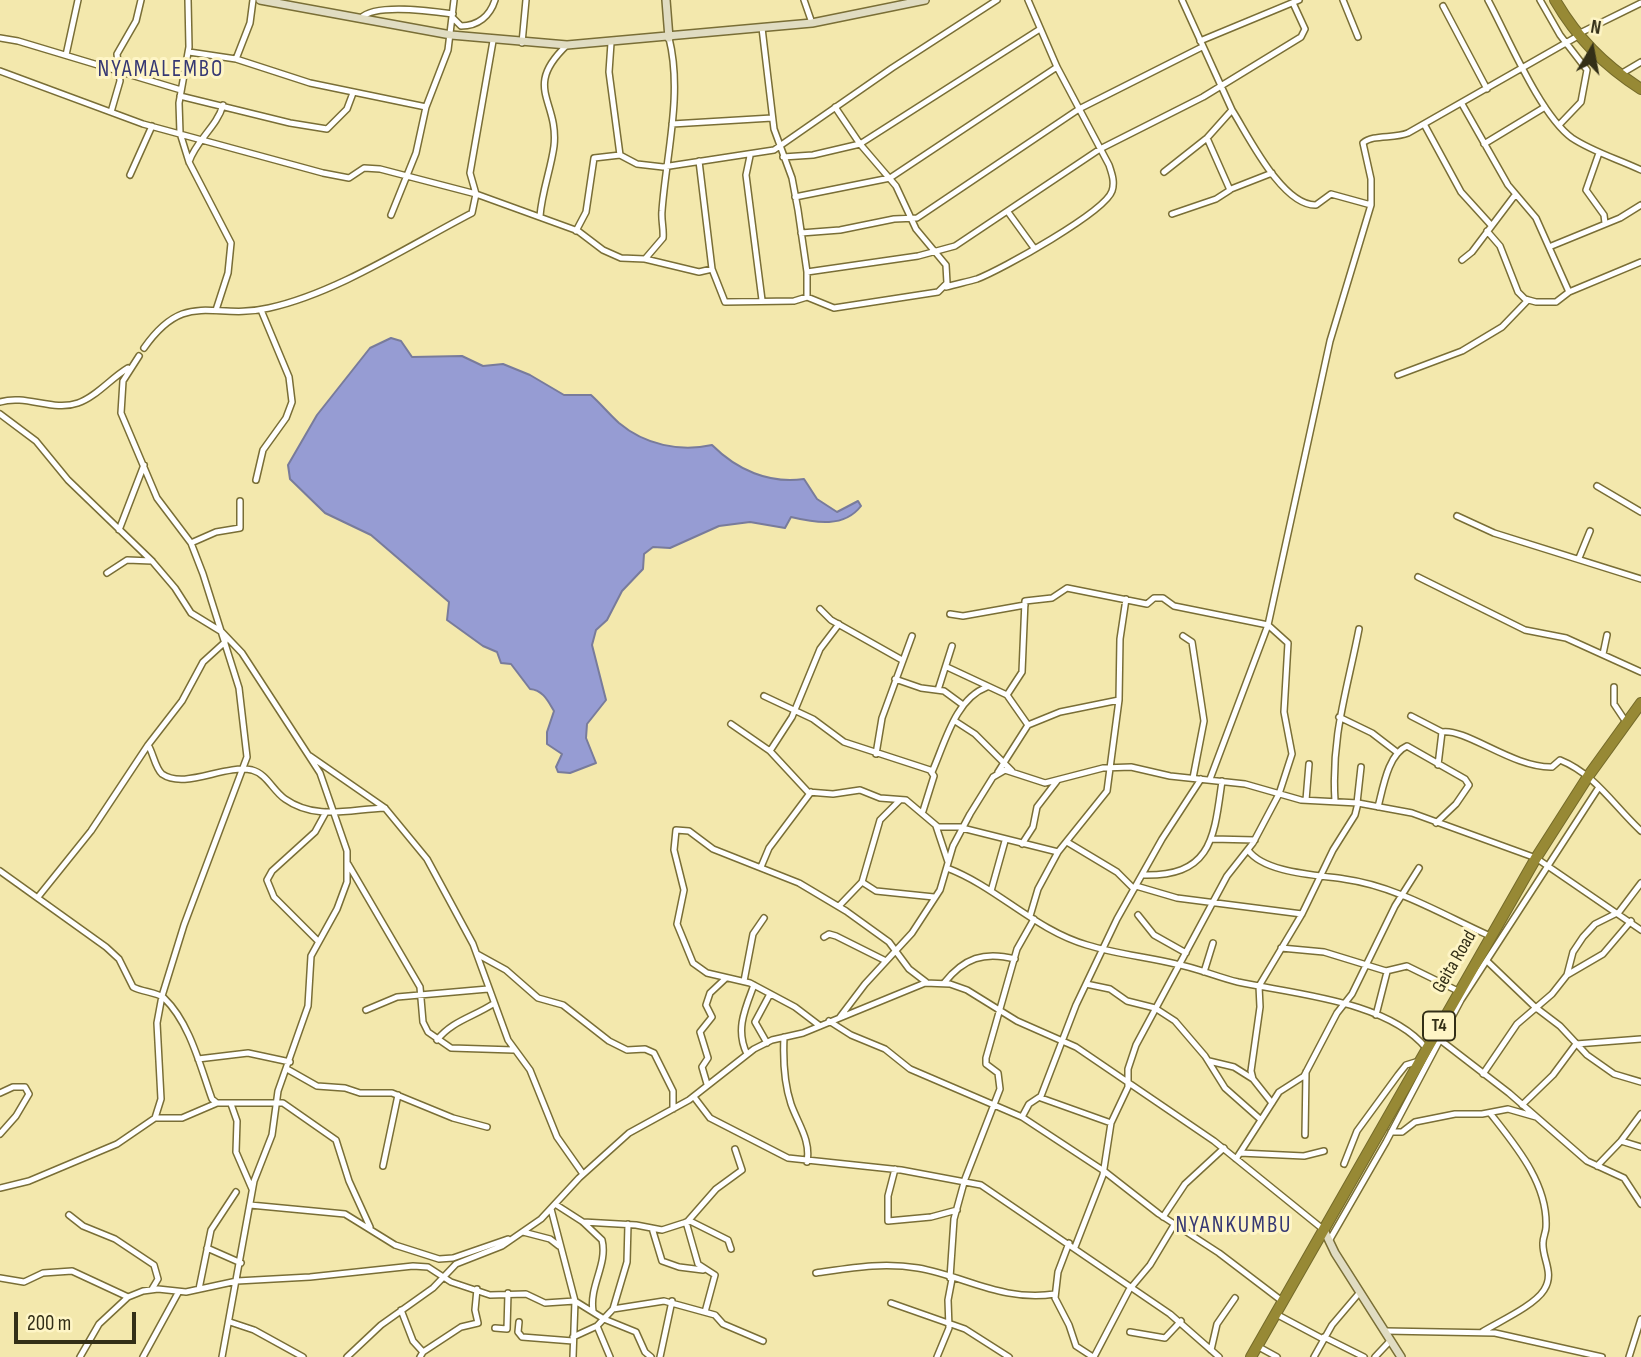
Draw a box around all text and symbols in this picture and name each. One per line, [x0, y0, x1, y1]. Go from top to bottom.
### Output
north arrow [1557, 14, 1627, 84]
text: N [1589, 16, 1603, 40]
district label: NYAMALEMBO [99, 56, 223, 84]
street label: Geita Road [1428, 927, 1482, 997]
road number: T4 [1423, 1012, 1455, 1041]
district label: NYANKUMBU [1177, 1212, 1291, 1240]
scale bar [18, 1298, 140, 1342]
text: 200 m [27, 1311, 71, 1336]

